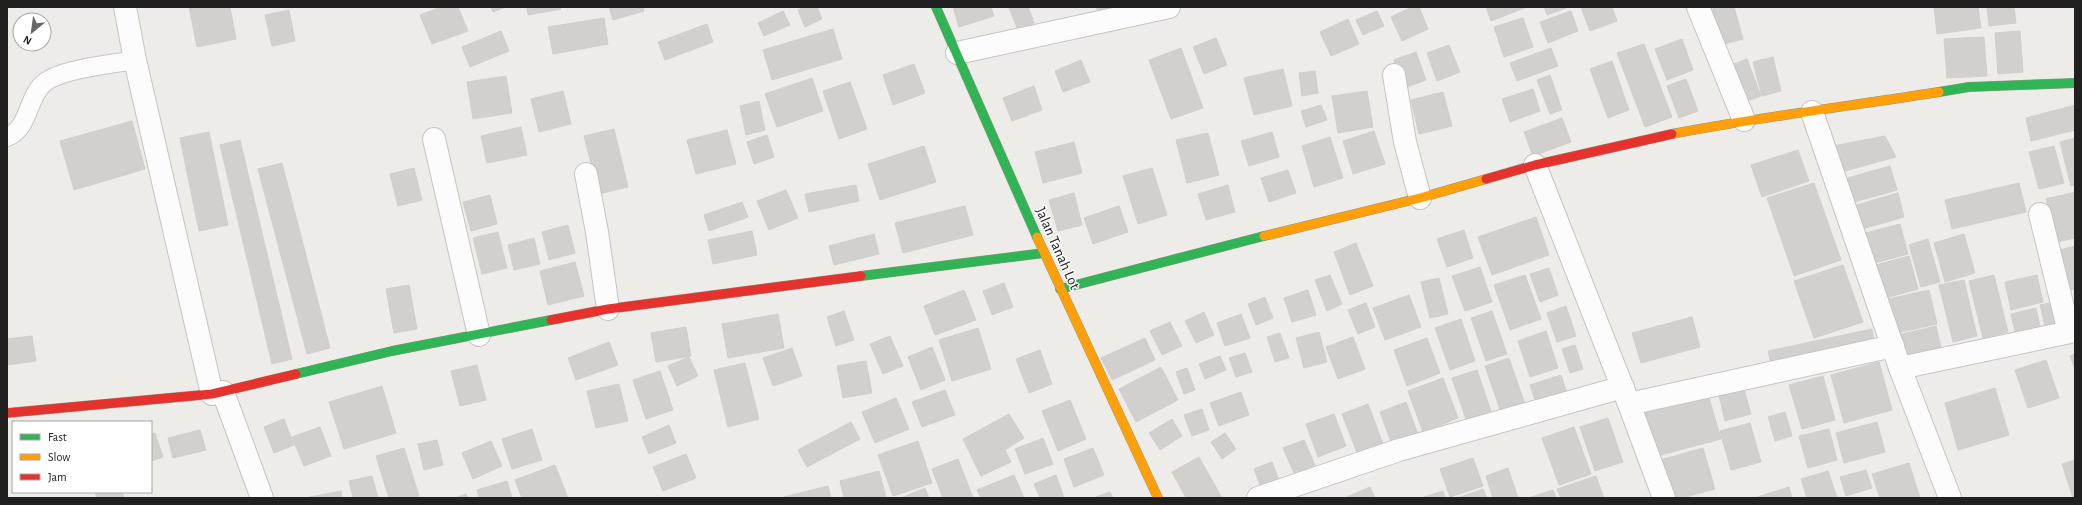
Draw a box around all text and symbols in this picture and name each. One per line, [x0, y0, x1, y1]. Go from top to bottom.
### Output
north arrow [12, 12, 52, 52]
text: N [21, 34, 33, 47]
street label: Jalan Tanah Lot [1033, 205, 1082, 292]
legend [12, 421, 152, 493]
text: Fast [48, 431, 67, 443]
text: Slow [48, 451, 70, 463]
text: Jam [48, 471, 67, 483]

